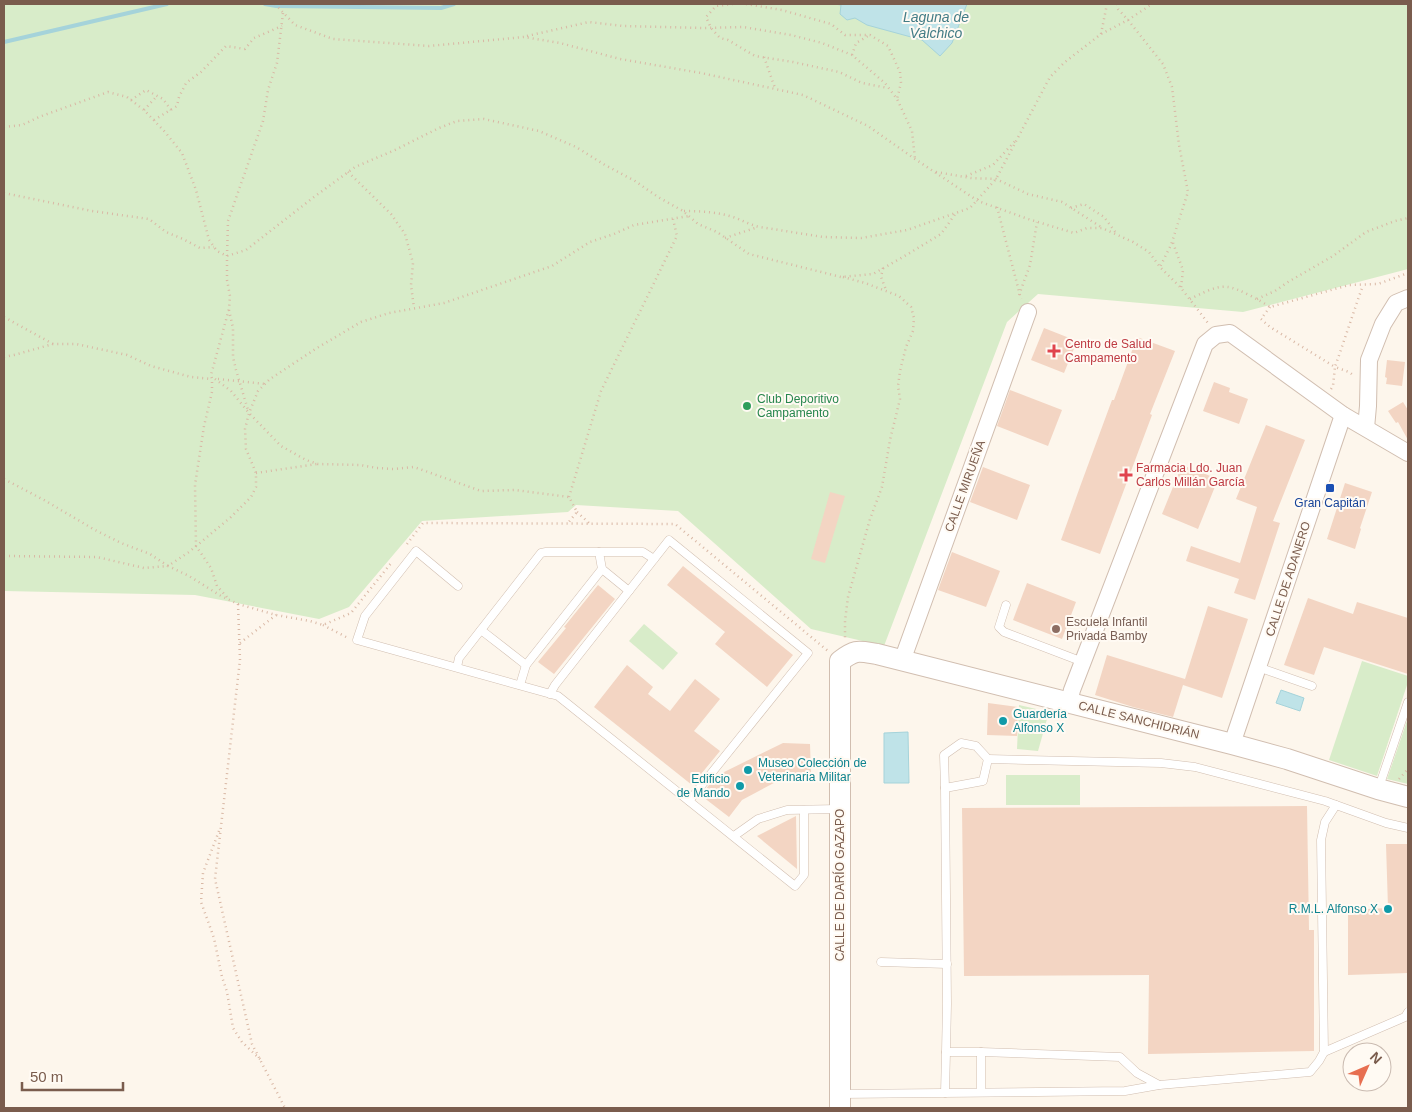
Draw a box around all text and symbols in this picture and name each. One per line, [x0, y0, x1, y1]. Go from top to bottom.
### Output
water label: Laguna de Valchico [903, 9, 969, 41]
place label: Centro de Salud Campamento [1065, 337, 1152, 365]
marker: Centro de Salud Campamento [1047, 344, 1061, 358]
place label: Club Deporitivo Campamento [757, 392, 839, 420]
marker: Club Deporitivo Campamento [741, 400, 753, 412]
street label: CALLE MIRUEÑA [942, 438, 988, 534]
place label: Farmacia Ldo. Juan Carlos Millán García [1136, 461, 1245, 489]
marker: Farmacia Ldo. Juan Carlos Millán García [1120, 469, 1132, 481]
marker: Gran Capitán [1324, 482, 1336, 494]
place label: Gran Capitán [1294, 496, 1366, 510]
street label: CALLE DE ADANERO [1263, 520, 1313, 638]
place label: Escuela Infantil Privada Bamby [1066, 615, 1147, 643]
marker: Escuela Infantil Privada Bamby [1050, 623, 1062, 635]
street label: CALLE SANCHIDRIÁN [1077, 697, 1201, 742]
place label: Guardería Alfonso X [1013, 707, 1067, 735]
marker: Guardería Alfonso X [997, 715, 1009, 727]
place label: Museo Colección de Veterinaria Militar [758, 756, 867, 784]
marker: Museo Colección de Veterinaria Militar [742, 764, 754, 776]
place label: Edificio de Mando [677, 772, 730, 800]
marker: Edificio de Mando [734, 780, 746, 792]
street label: CALLE DE DARÍO GAZAPO [832, 809, 847, 961]
place label: R.M.L. Alfonso X [1289, 902, 1378, 916]
marker: R.M.L. Alfonso X [1382, 903, 1394, 915]
north arrow [1342, 1042, 1392, 1092]
text: N [1367, 1049, 1385, 1067]
scale bar [22, 1060, 124, 1092]
text: 50 m [30, 1068, 63, 1085]

